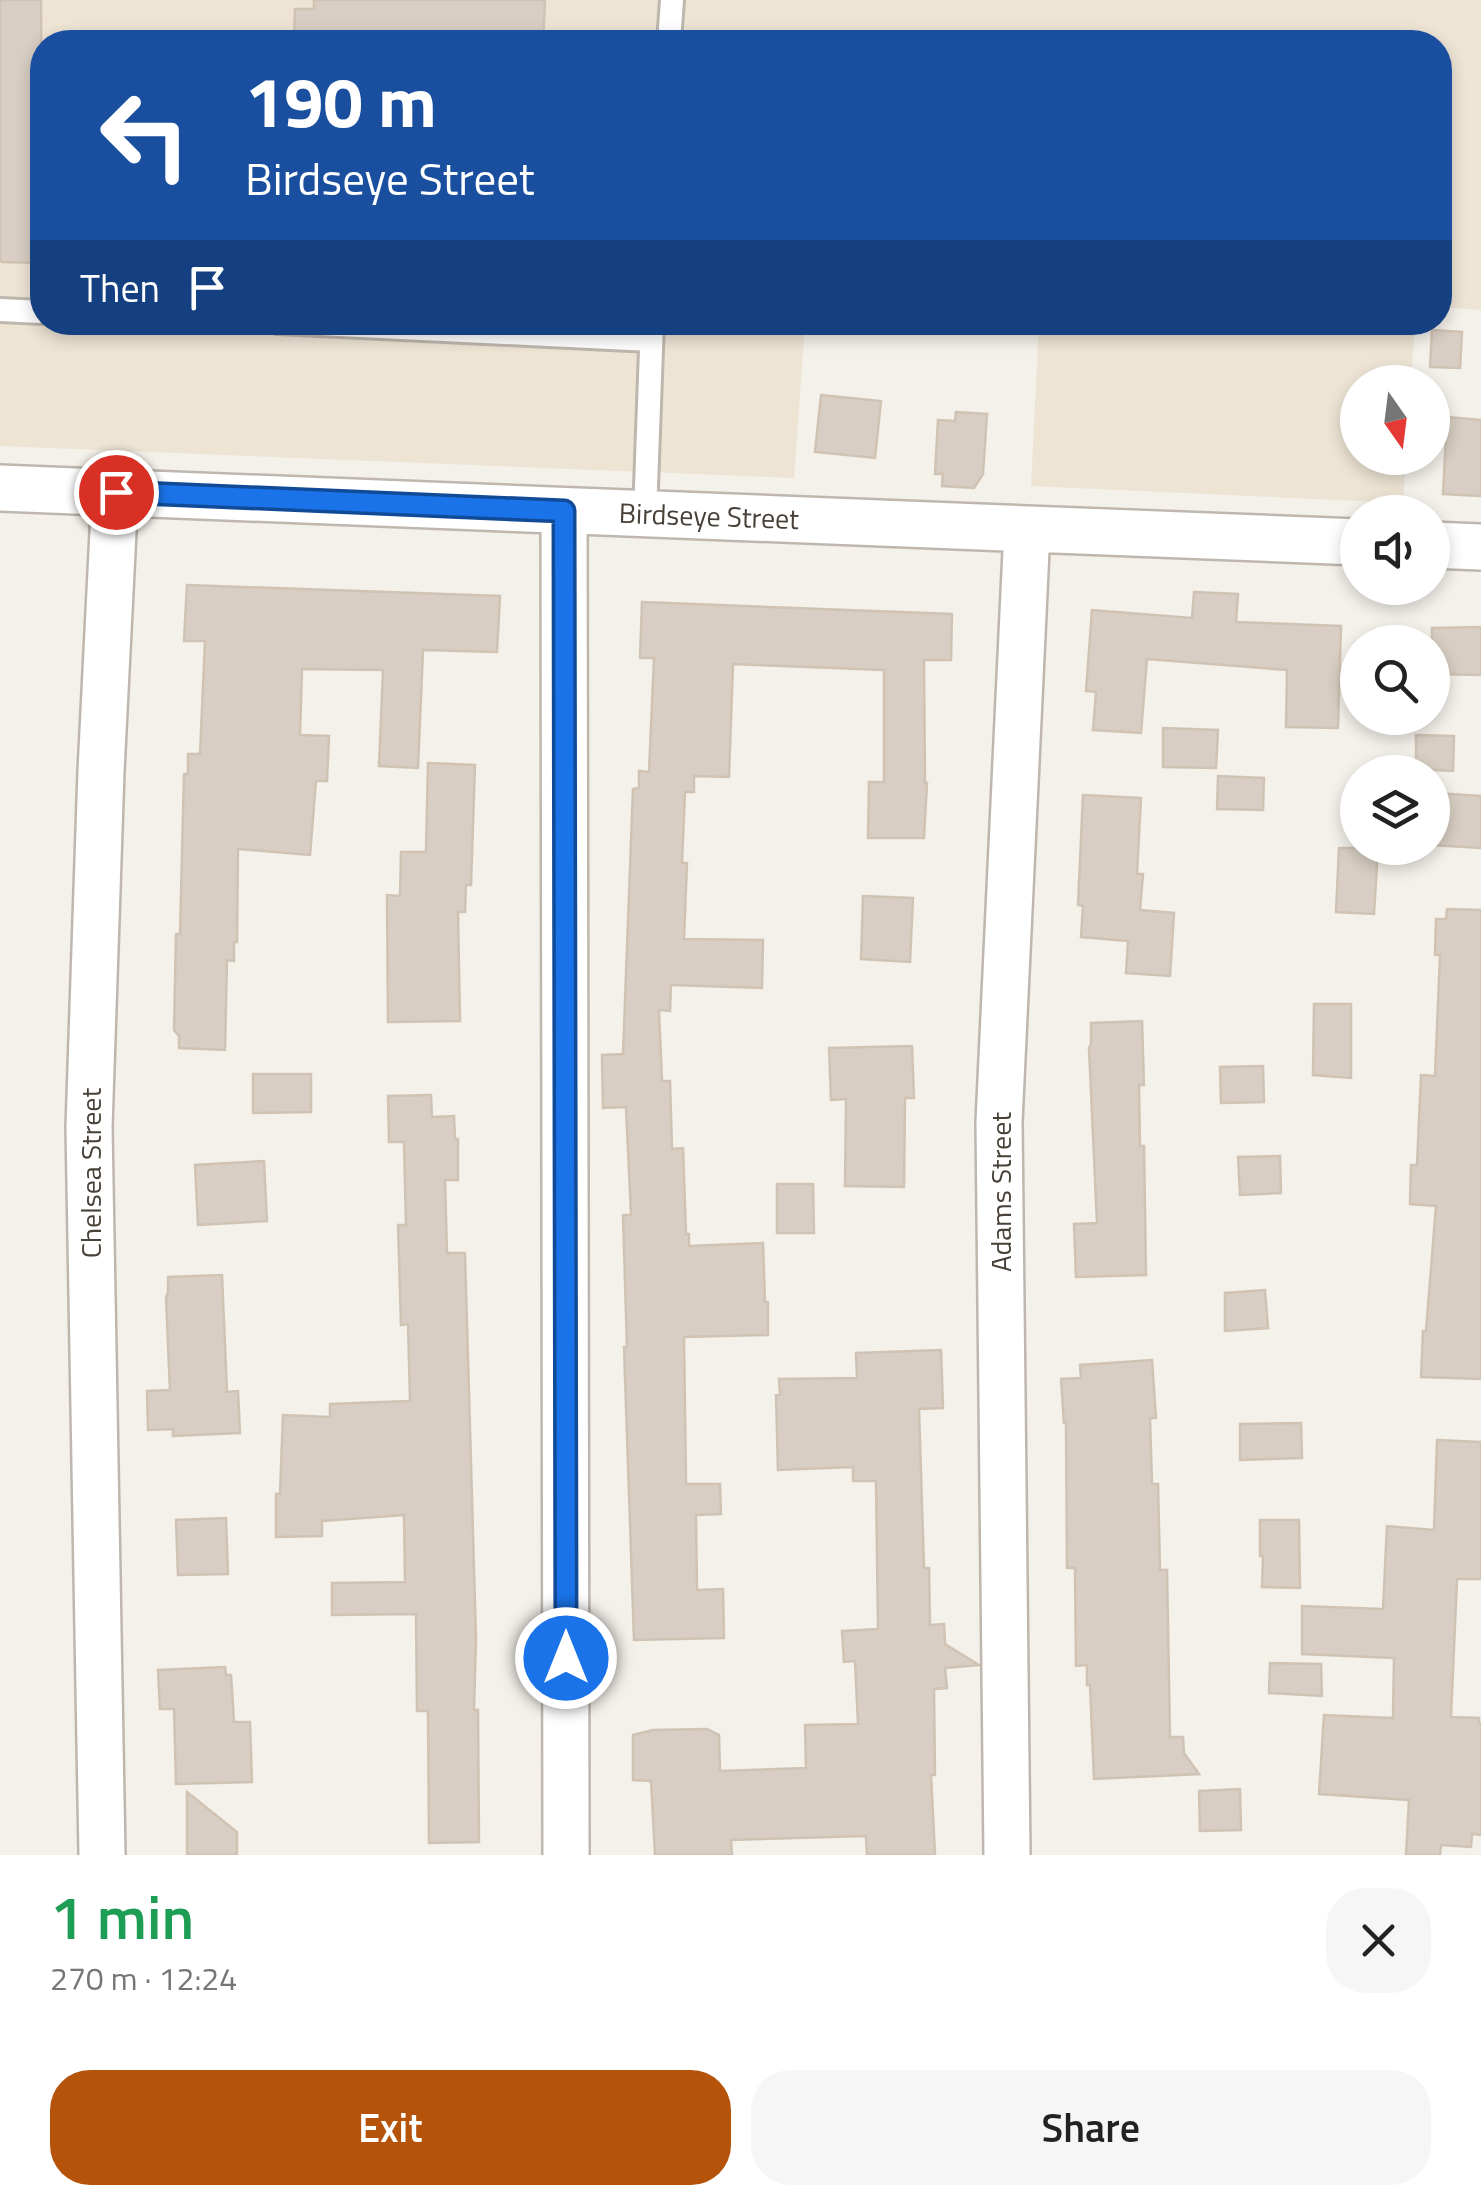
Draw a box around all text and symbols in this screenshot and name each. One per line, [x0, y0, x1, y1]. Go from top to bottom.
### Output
text: 190 m [245, 48, 437, 154]
icon: left [80, 70, 210, 200]
text: Birdseye Street [245, 144, 535, 212]
text: Then [80, 259, 160, 317]
icon: arrive [180, 260, 235, 315]
north arrow [1340, 365, 1450, 475]
map controls [1340, 365, 1450, 865]
pin [74, 450, 159, 535]
icon: arrive [89, 465, 144, 520]
street label: Birdseye Street [618, 491, 800, 540]
button: sound [1340, 495, 1450, 605]
button: search [1340, 625, 1450, 735]
button: layers [1340, 755, 1450, 865]
street label: Chelsea Street [69, 1088, 112, 1258]
street label: Adams Street [979, 1112, 1022, 1272]
position arrow [514, 1606, 618, 1710]
text: 1 min [50, 1871, 194, 1962]
button: close [1326, 1888, 1431, 1993]
text: 270 m · 12:24 [50, 1954, 237, 2002]
button: Exit [50, 2070, 731, 2185]
button: Share [751, 2070, 1431, 2185]

